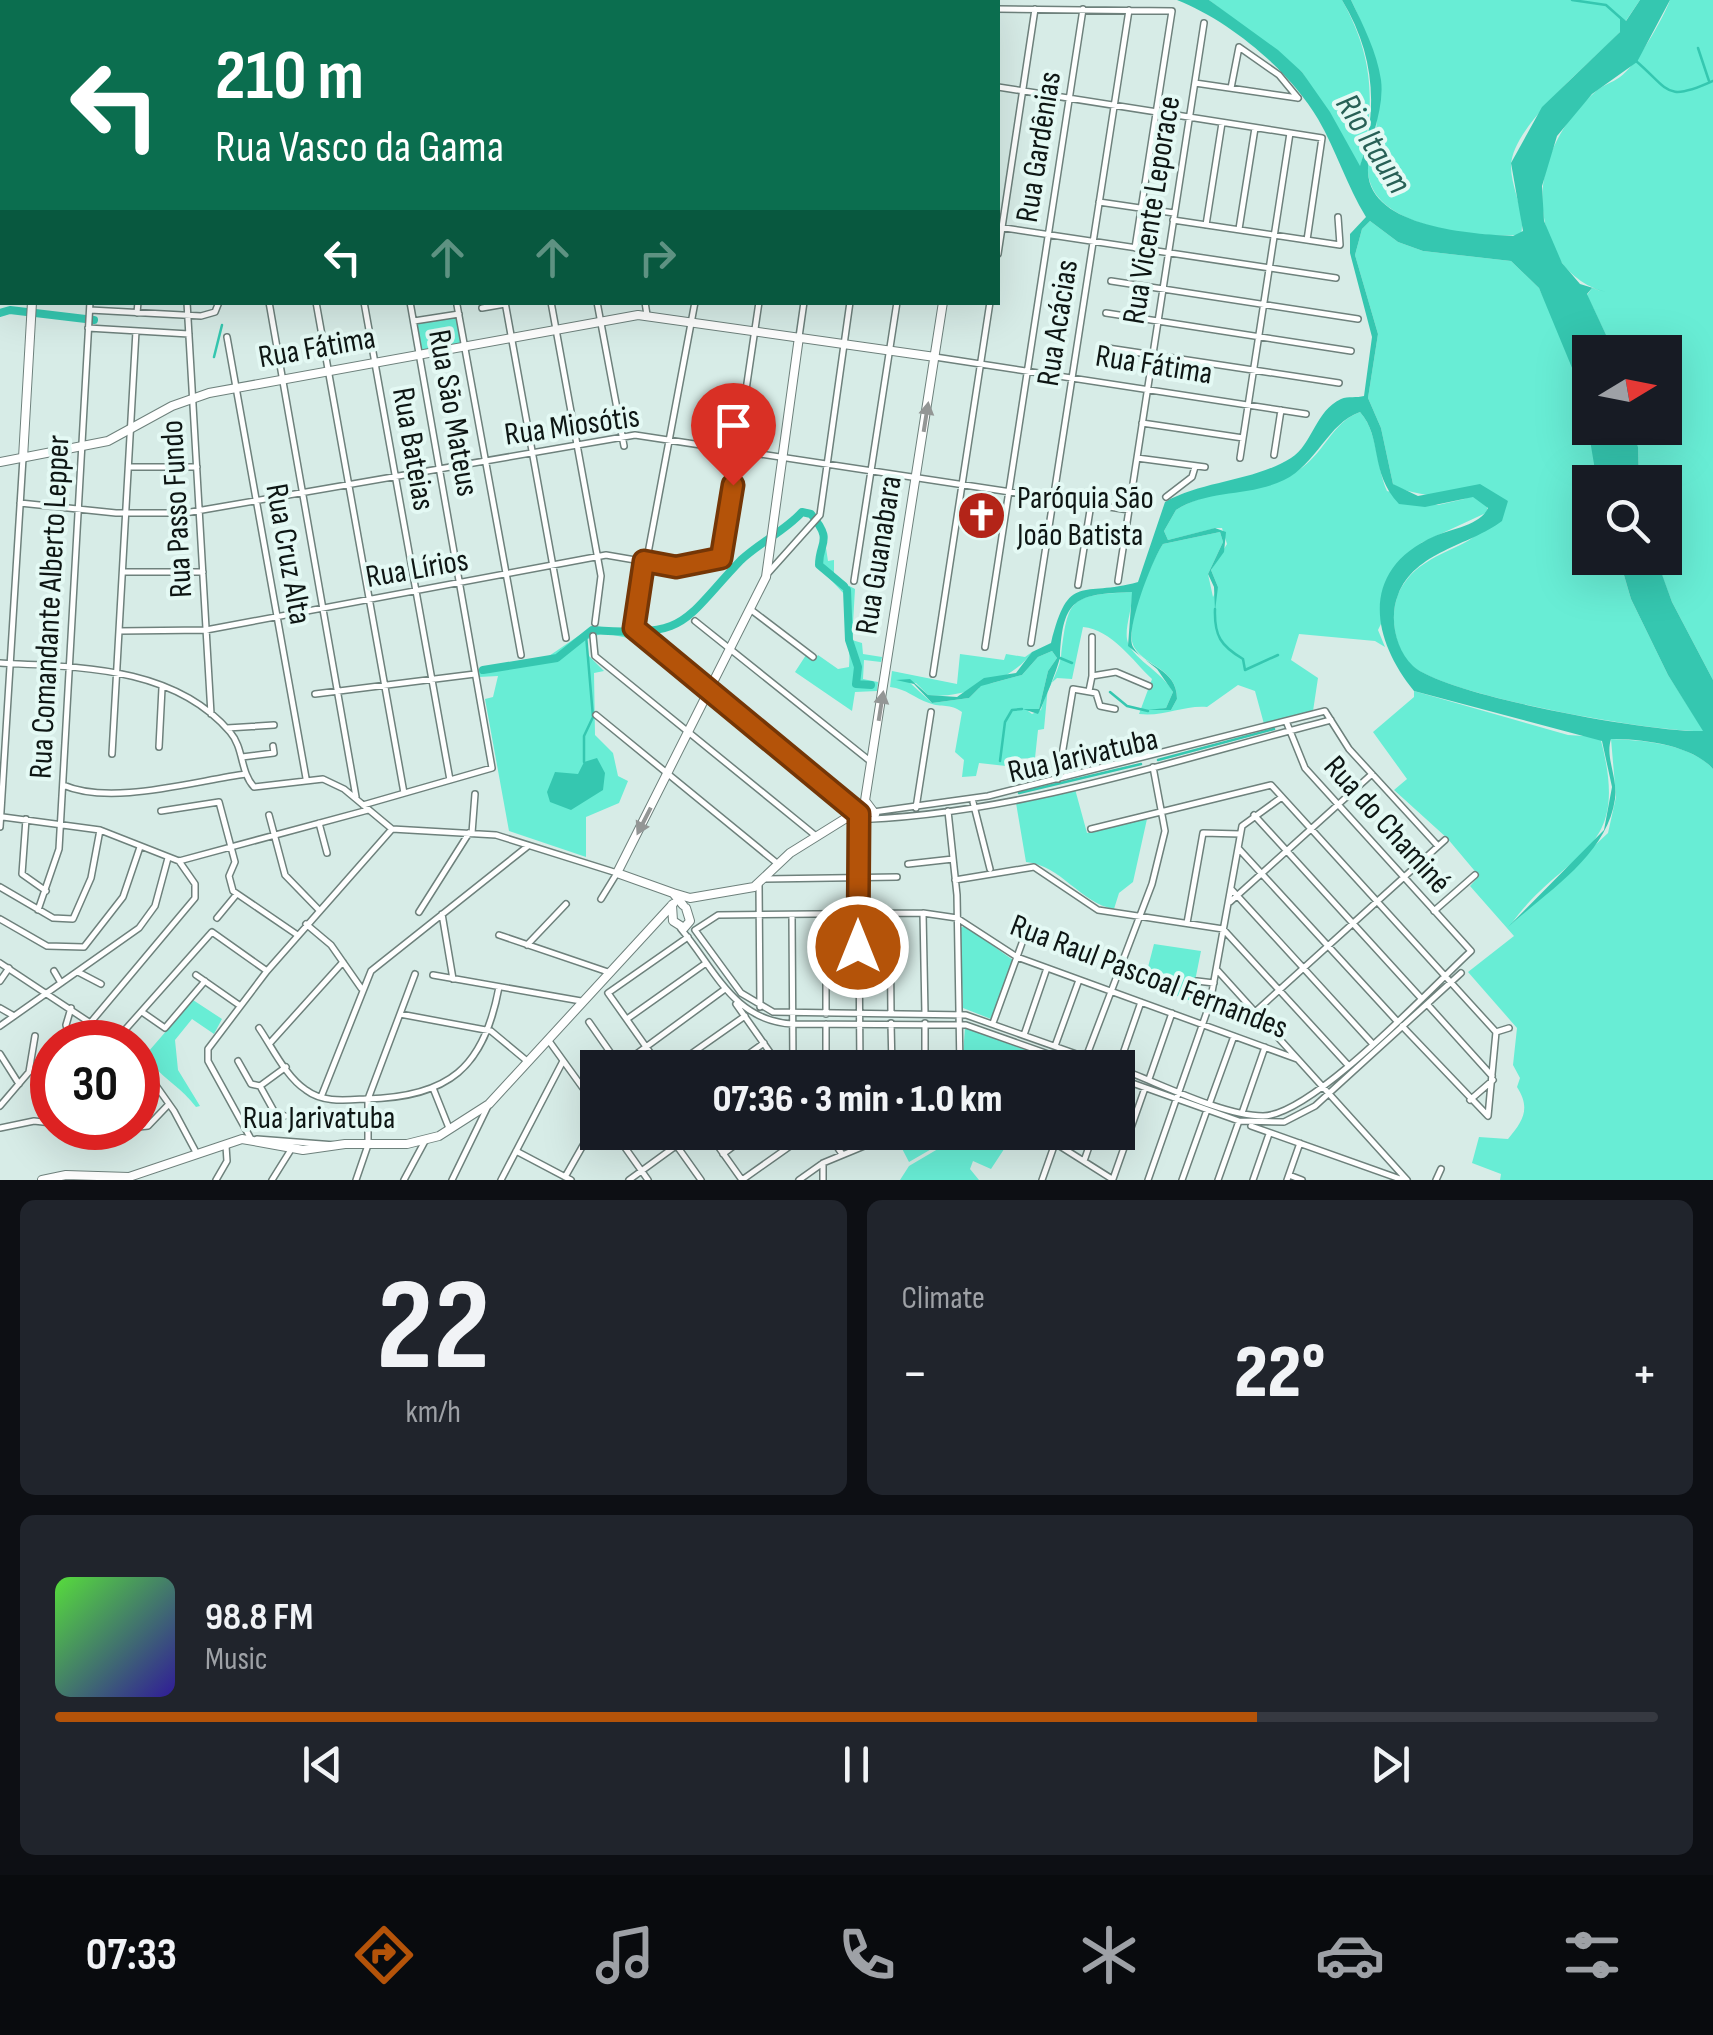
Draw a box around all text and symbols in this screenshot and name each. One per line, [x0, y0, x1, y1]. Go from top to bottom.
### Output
text: 210 m [215, 35, 364, 119]
icon: left [50, 40, 180, 170]
street label: Rua Gardênias [1008, 69, 1070, 225]
water label: Rio Itaum [1326, 86, 1420, 202]
street label: Rua Vicente Leporace [1115, 93, 1189, 327]
text: Rua Vasco da Gama [215, 120, 504, 175]
icon: left [315, 230, 370, 285]
icon: ahead [420, 230, 475, 285]
icon: ahead [525, 230, 580, 285]
icon: right [630, 230, 685, 285]
street label: Rua Acácias [1029, 257, 1087, 389]
street label: Rua Fátima [255, 319, 379, 377]
street label: Rua São Mateus [419, 327, 487, 499]
north arrow [1572, 335, 1682, 445]
map controls [1572, 335, 1682, 575]
street label: Rua Fátima [1093, 337, 1215, 393]
pin [691, 383, 776, 486]
street label: Rua Bateias [383, 384, 443, 514]
street label: Rua Miosótis [502, 397, 642, 455]
icon: arrive [706, 398, 761, 453]
one-way arrow [918, 401, 934, 432]
street label: Rua Passo Fundo [153, 419, 201, 599]
street label: Rua Comandante Alberto Lepper [22, 434, 78, 780]
button: search [1572, 465, 1682, 575]
street label: Rua Guanabara [847, 473, 911, 637]
place label: Paróquia São João Batista [1016, 479, 1154, 555]
street label: Rua Cruz Alta [256, 481, 320, 627]
church icon: Paróquia São João Batista [956, 490, 1008, 542]
street label: Rua Lírios [363, 541, 471, 597]
one-way arrow [874, 689, 889, 721]
street label: Rua Jarivatuba [1004, 720, 1162, 792]
street label: Rua do Chaminé [1315, 748, 1459, 902]
one-way arrow [636, 807, 653, 836]
position arrow [806, 895, 910, 999]
street label: Rua Raul Pascoal Fernandes [1005, 906, 1293, 1048]
speed limit sign: 30 [30, 1020, 160, 1150]
text: 07:36 · 3 min · 1.0 km [713, 1077, 1002, 1122]
street label: Rua Jarivatuba [243, 1099, 395, 1138]
text: 22 [376, 1250, 490, 1406]
text: Climate [902, 1279, 985, 1318]
text: 22° [1234, 1328, 1326, 1419]
text: − [902, 1341, 928, 1408]
text: + [1631, 1341, 1658, 1408]
text: km/h [406, 1393, 461, 1432]
text: 98.8 FM [205, 1595, 313, 1640]
text: Music [205, 1640, 268, 1679]
icon: previous [295, 1737, 350, 1792]
icon: pause [829, 1737, 884, 1792]
icon: next [1363, 1737, 1418, 1792]
icon: directions [349, 1920, 419, 1990]
icon: music [590, 1920, 660, 1990]
icon: phone [832, 1920, 902, 1990]
icon: climate [1074, 1920, 1144, 1990]
icon: car [1315, 1920, 1385, 1990]
icon: filters [1557, 1920, 1627, 1990]
text: 07:33 [86, 1928, 177, 1983]

